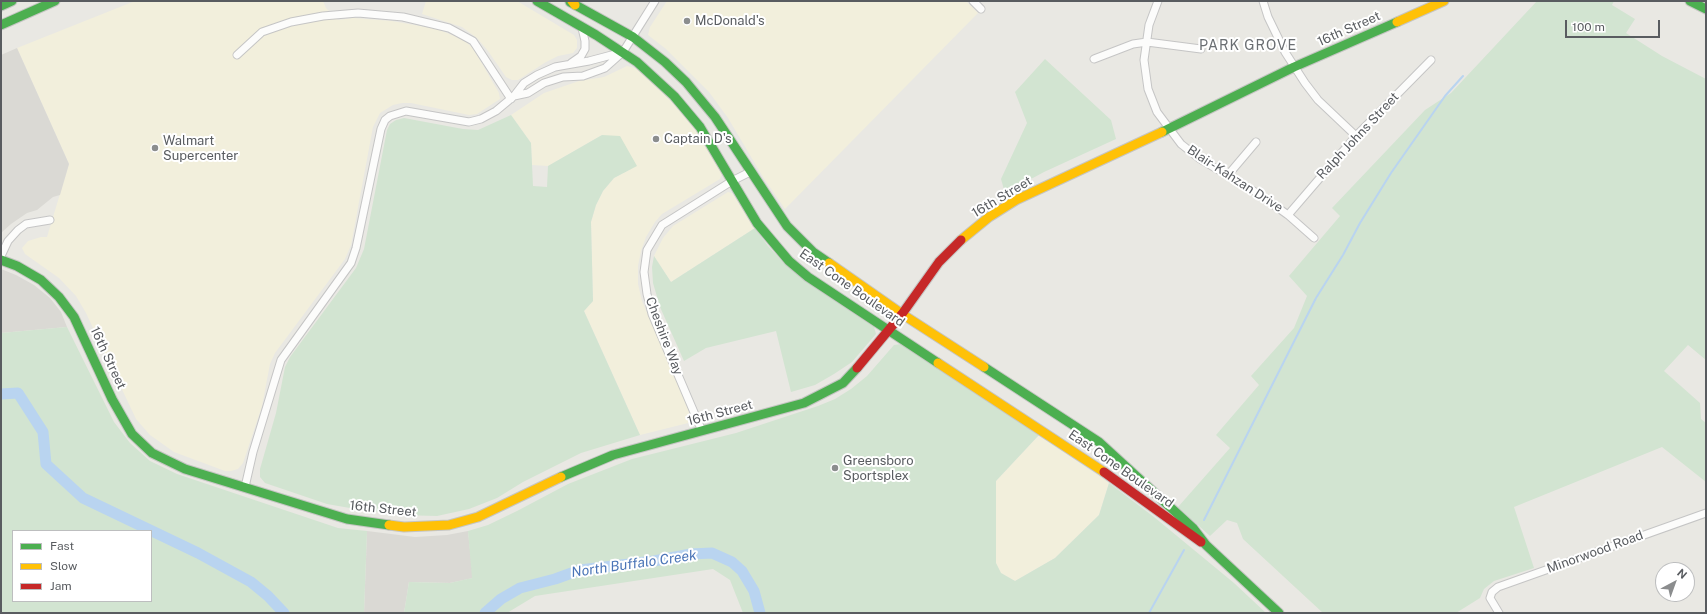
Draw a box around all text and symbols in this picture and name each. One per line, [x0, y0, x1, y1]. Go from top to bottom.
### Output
street label: 16th Street [1315, 8, 1383, 50]
scale bar [1567, 12, 1662, 38]
place label: McDonald's [695, 13, 765, 29]
marker: McDonald's [682, 16, 692, 26]
text: 100 m [1572, 20, 1605, 34]
district label: PARK GROVE [1199, 38, 1297, 54]
street label: Ralph Johns Street [1314, 89, 1402, 183]
place label: Captain D's [664, 131, 732, 147]
place label: Walmart Supercenter [163, 133, 238, 164]
marker: Captain D's [651, 134, 661, 144]
street label: Blair-Kahzan Drive [1184, 142, 1286, 216]
marker: Walmart Supercenter [150, 143, 160, 153]
street label: 16th Street [969, 173, 1035, 221]
street label: East Cone Boulevard [796, 246, 908, 330]
street label: Cheshire Way [642, 295, 686, 377]
street label: 16th Street [87, 324, 129, 392]
street label: 16th Street [686, 397, 754, 429]
street label: East Cone Boulevard [1065, 427, 1177, 511]
place label: Greensboro Sportsplex [843, 453, 914, 484]
marker: Greensboro Sportsplex [830, 463, 840, 473]
street label: 16th Street [349, 498, 417, 520]
street label: Minorwood Road [1545, 527, 1645, 577]
legend [12, 530, 152, 602]
text: Fast [50, 539, 74, 553]
water label: North Buffalo Creek [570, 547, 698, 581]
text: Slow [50, 559, 77, 573]
north arrow [1655, 562, 1695, 602]
text: N [1675, 566, 1689, 581]
text: Jam [50, 579, 72, 593]

